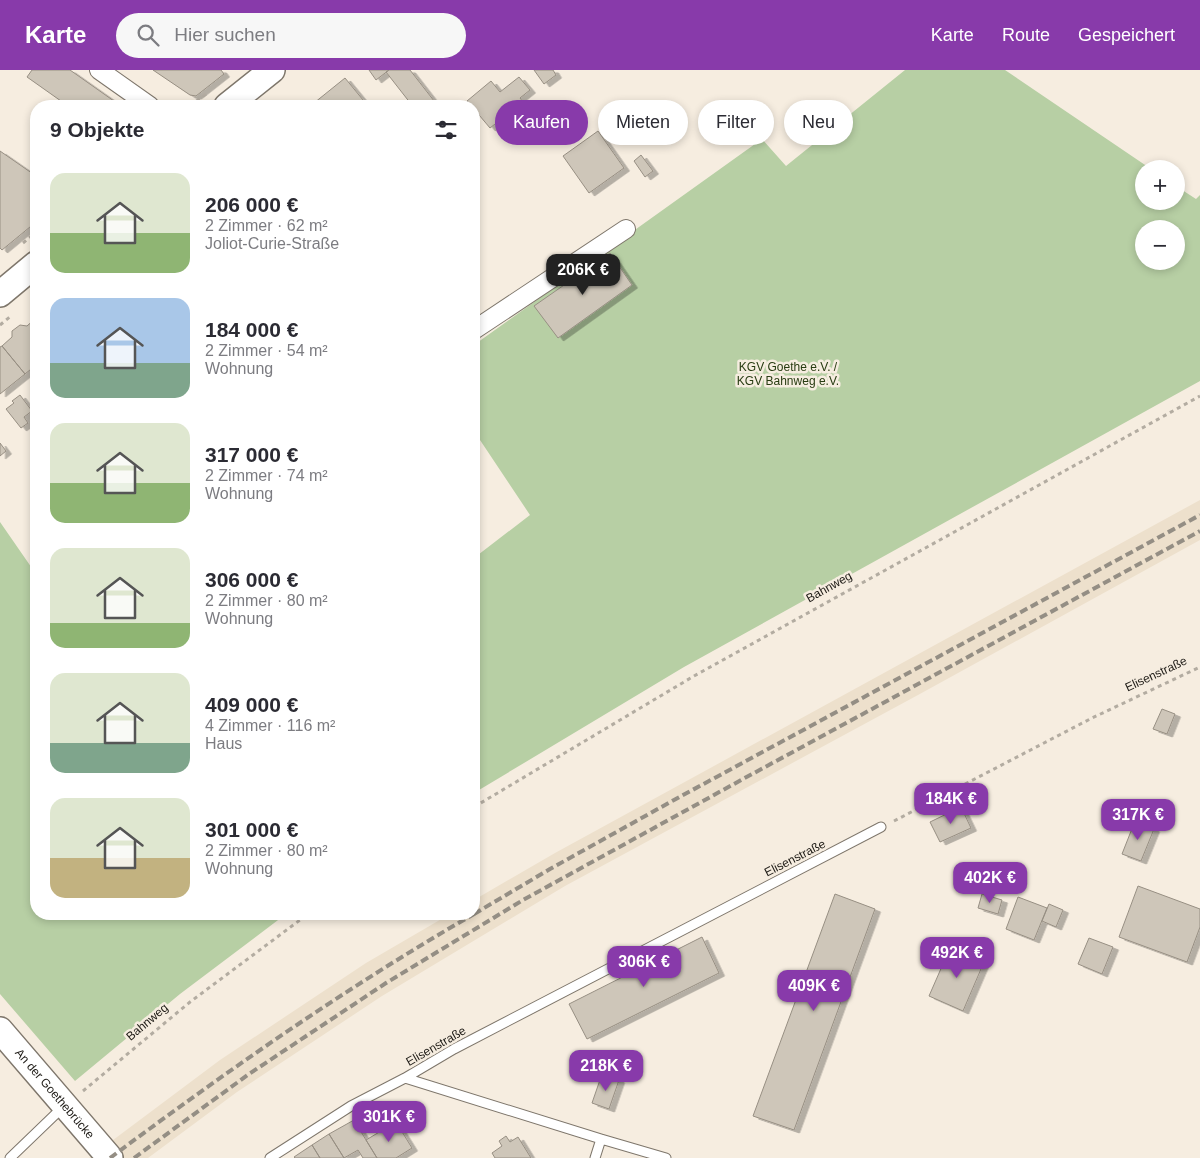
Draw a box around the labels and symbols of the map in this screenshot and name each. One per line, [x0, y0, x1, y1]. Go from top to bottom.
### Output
pin: 206K € [542, 254, 624, 296]
park label: KGV Goethe e.V. / KGV Bahnweg e.V. [737, 360, 839, 388]
street label: Bahnweg [804, 569, 854, 605]
street label: Elisenstraße [1123, 653, 1189, 694]
pin: 184K € [910, 782, 992, 825]
pin: 317K € [1097, 798, 1179, 841]
street label: Elisenstraße [762, 836, 828, 879]
pin: 402K € [949, 862, 1031, 904]
pin: 492K € [916, 936, 998, 979]
pin: 306K € [603, 946, 685, 988]
pin: 409K € [773, 970, 855, 1012]
street label: Bahnweg [123, 1001, 171, 1043]
street label: Elisenstraße [404, 1023, 469, 1069]
street label: An der Goethebrücke [12, 1046, 97, 1142]
pin: 218K € [565, 1050, 647, 1092]
pin: 301K € [348, 1100, 430, 1143]

